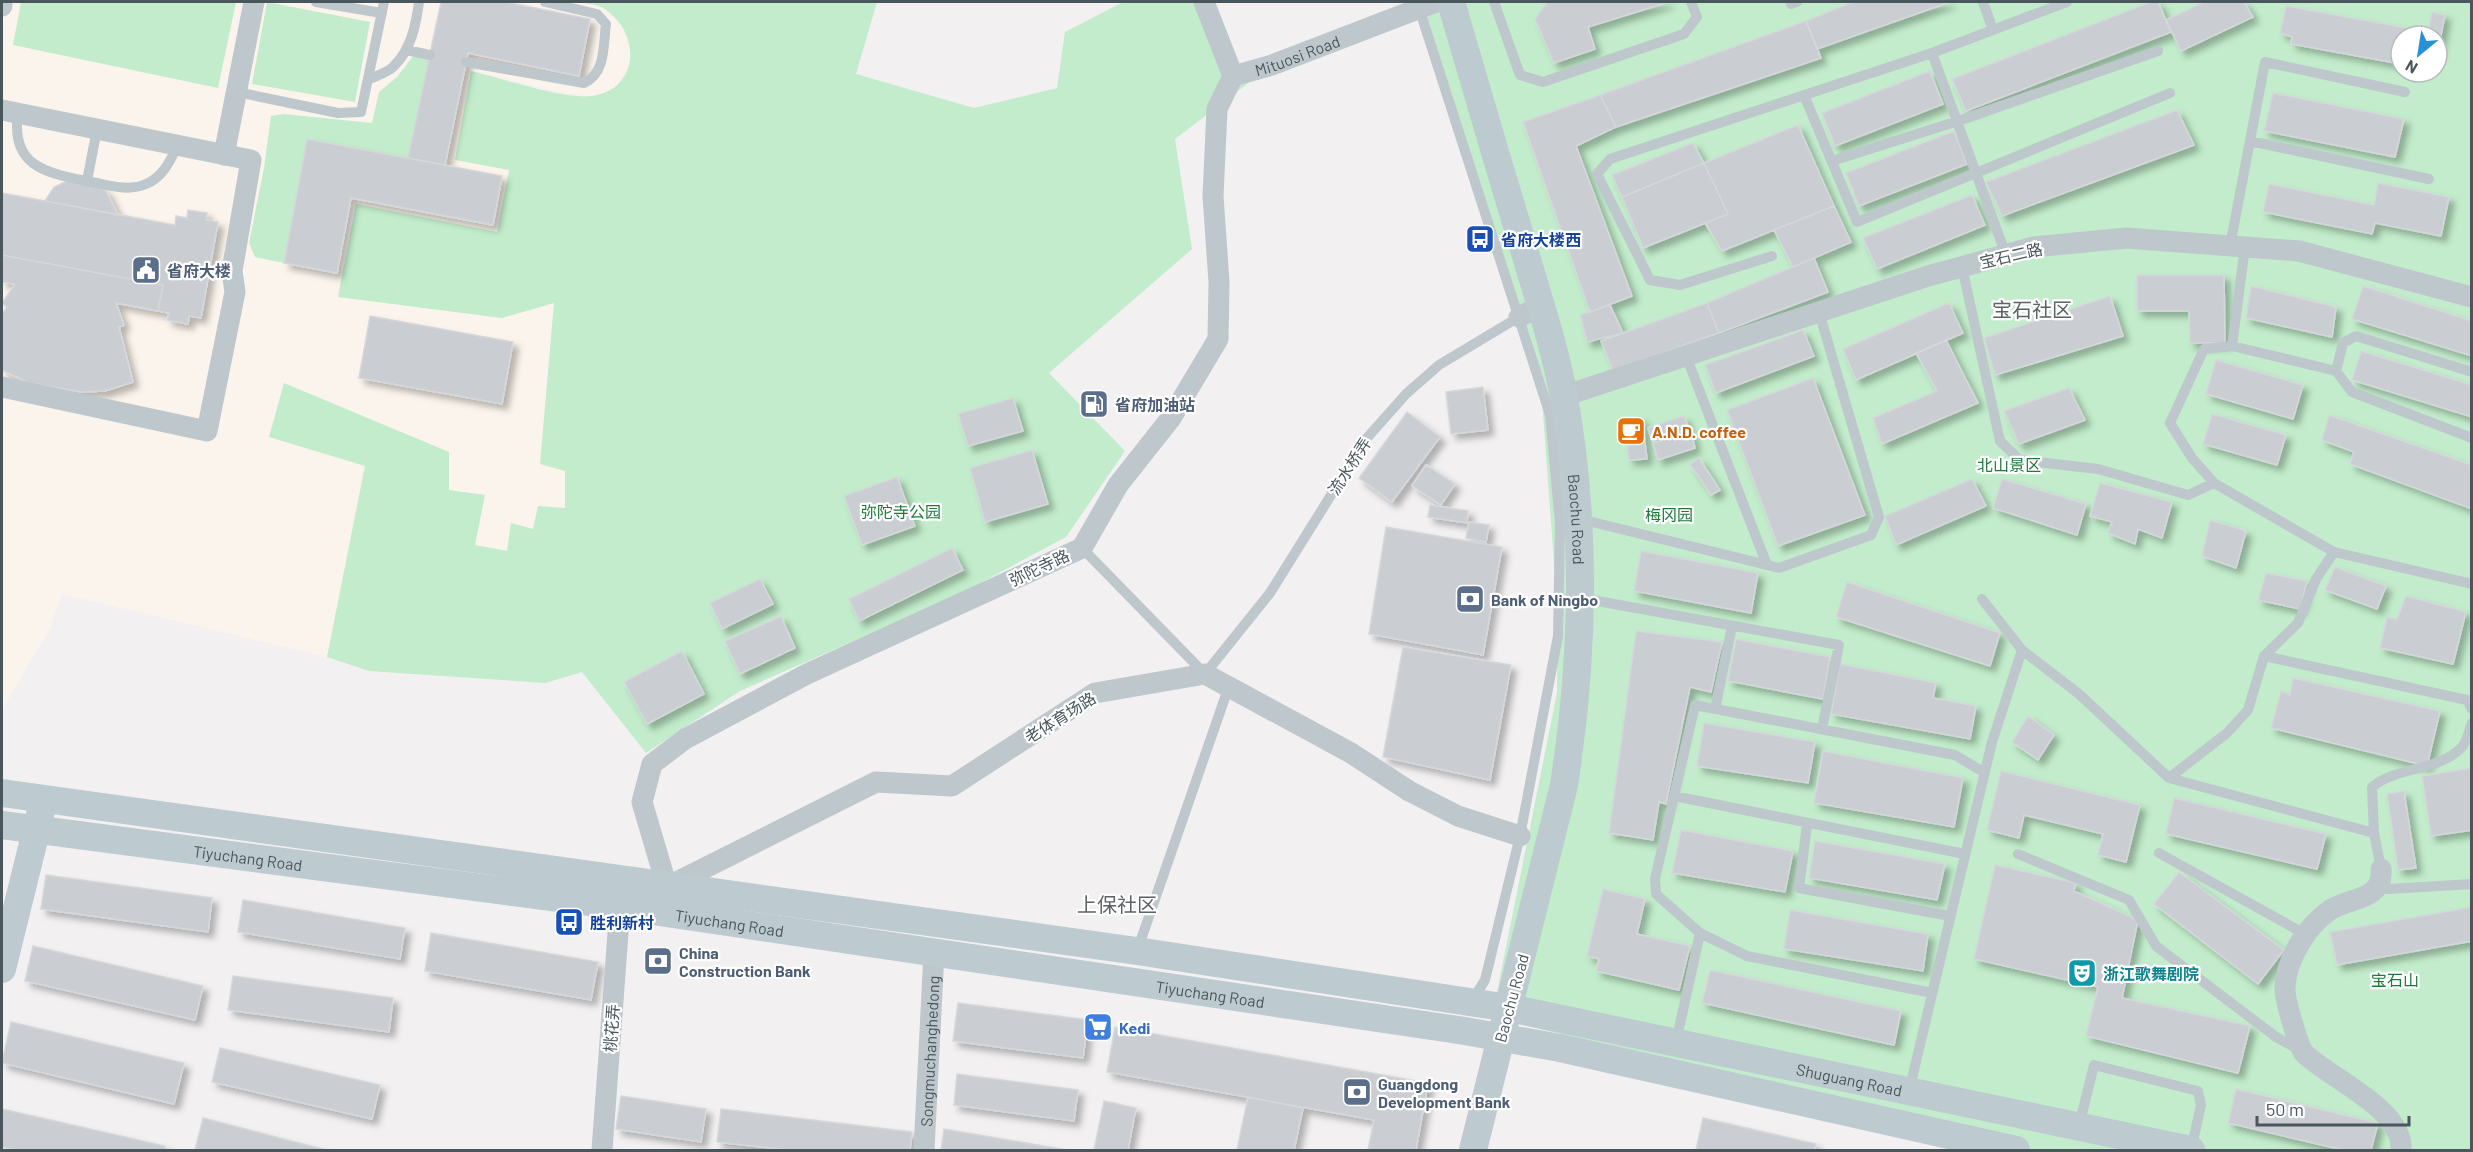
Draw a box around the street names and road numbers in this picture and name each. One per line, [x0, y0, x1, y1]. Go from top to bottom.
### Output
street label: Mituosi Road [1253, 30, 1342, 79]
street label: 宝石二路 [1978, 239, 2044, 271]
street label: 流水桥弄 [1324, 434, 1374, 498]
street label: Baochu Road [1565, 473, 1589, 565]
street label: 弥陀寺路 [1006, 545, 1072, 589]
street label: 老体育场路 [1021, 688, 1099, 746]
street label: Tiyuchang Road [192, 841, 304, 874]
street label: Tiyuchang Road [674, 905, 785, 940]
street label: Baochu Road [1490, 952, 1532, 1044]
street label: Songmuchanghedong [916, 975, 942, 1127]
street label: Tiyuchang Road [1155, 976, 1266, 1011]
street label: 桃花弄 [600, 1003, 622, 1053]
street label: Shuguang Road [1795, 1059, 1904, 1099]

